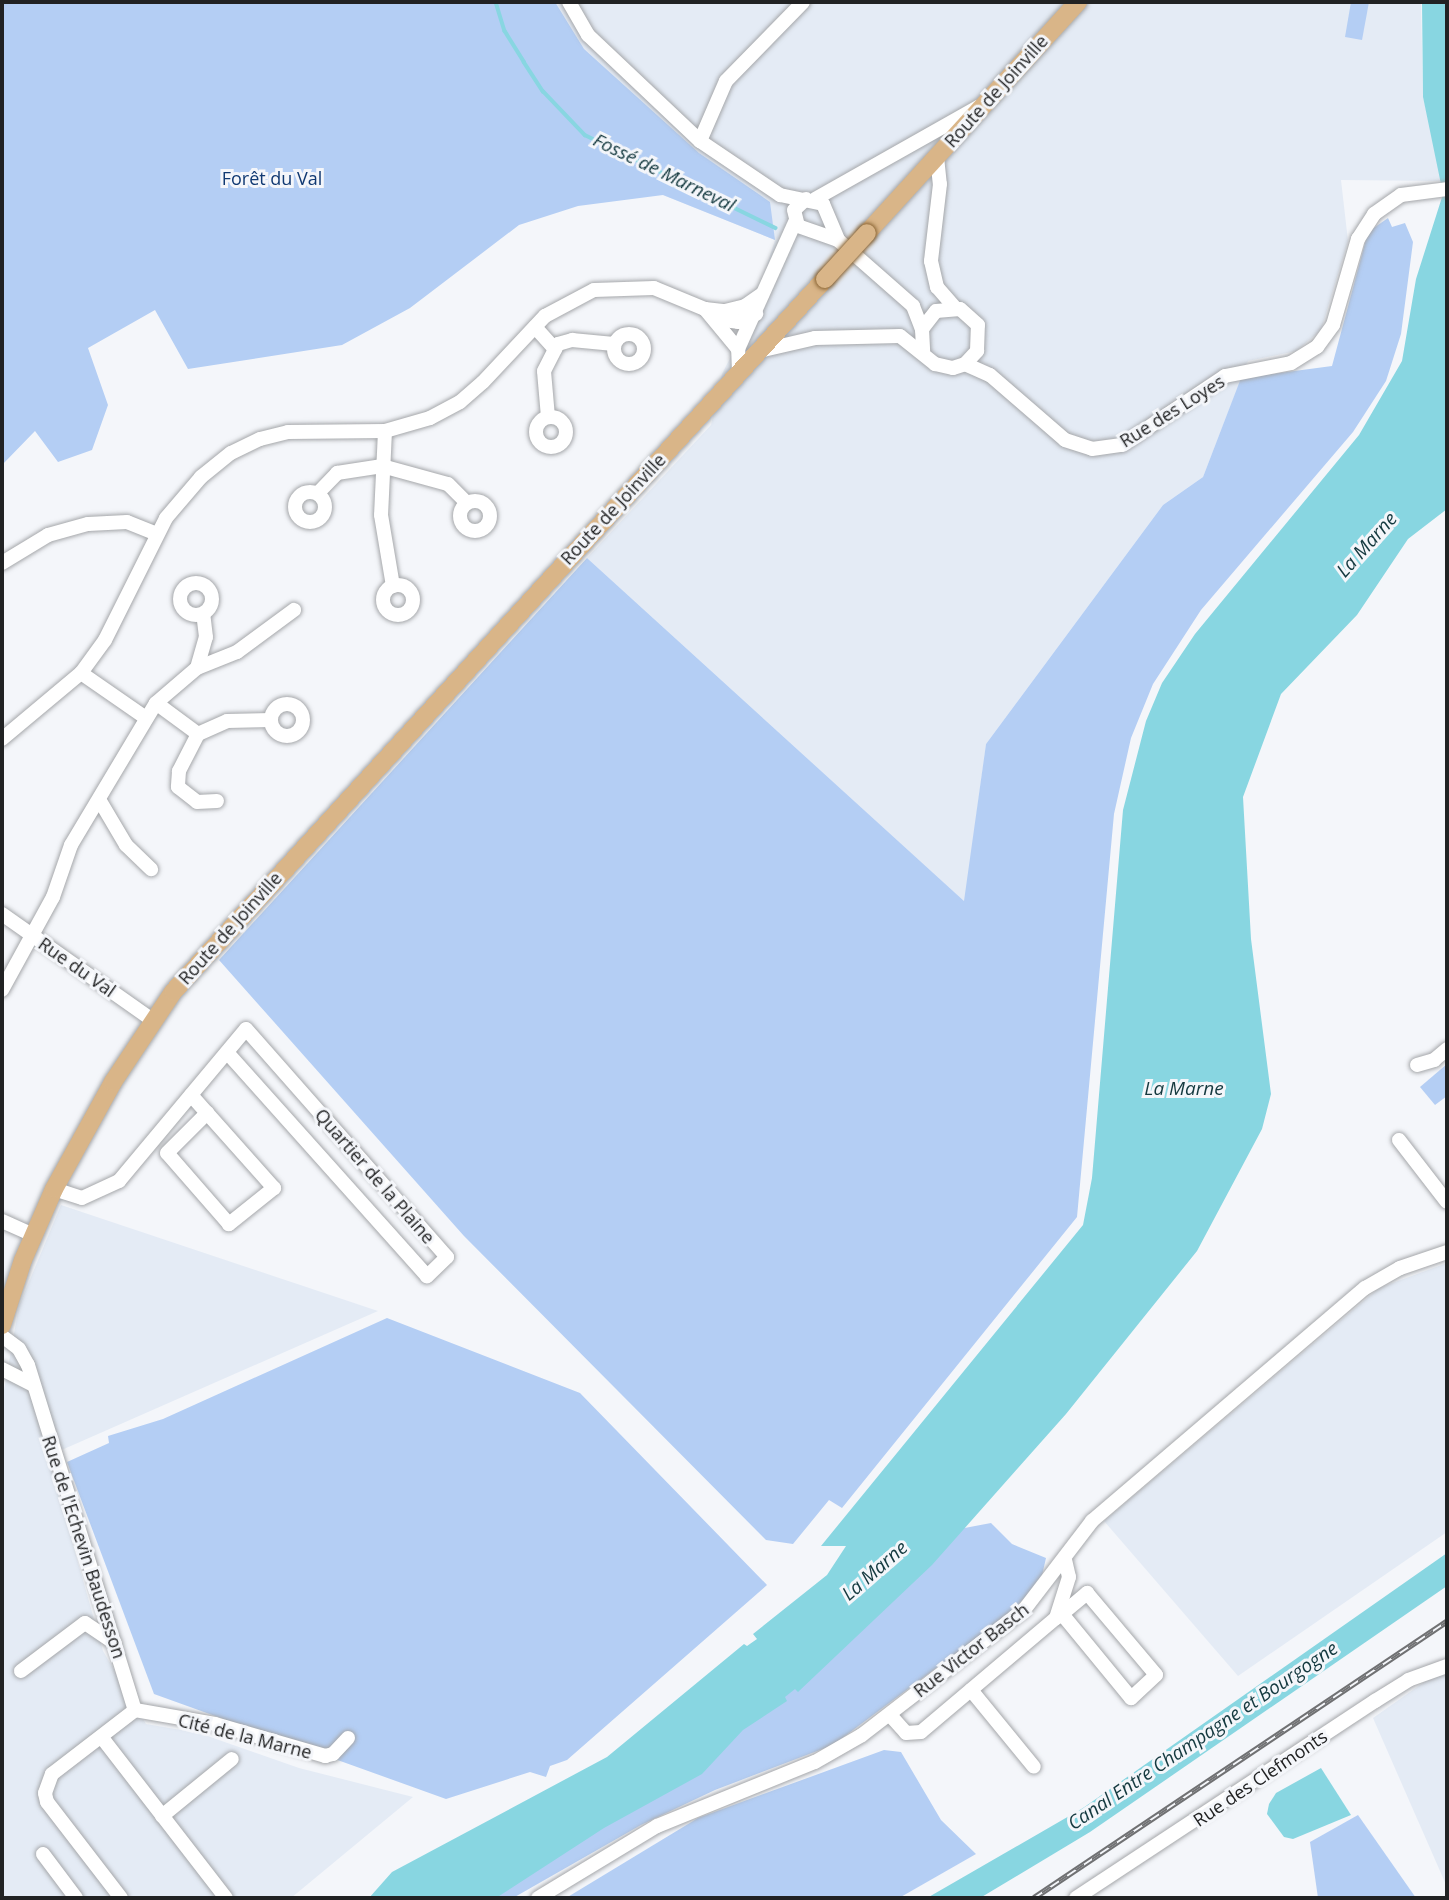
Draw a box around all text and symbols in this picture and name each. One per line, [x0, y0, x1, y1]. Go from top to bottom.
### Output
street label: Route de Joinville [940, 30, 1052, 152]
water label: Fossé de Marneval [589, 129, 739, 217]
park label: Forêt du Val [222, 167, 322, 189]
street label: Rue des Loyes [1116, 370, 1228, 452]
street label: Route de Joinville [556, 449, 670, 569]
water label: La Marne [1332, 508, 1402, 582]
street label: Route de Joinville [174, 867, 286, 989]
street label: Rue du Val [34, 933, 120, 1001]
water label: La Marne [1144, 1078, 1224, 1100]
street label: Quartier de la Plaine [311, 1104, 439, 1248]
street label: Rue de l'Echevin Baudesson [38, 1433, 130, 1661]
water label: La Marne [838, 1536, 912, 1606]
street label: Rue Victor Basch [909, 1598, 1033, 1702]
water label: Canal Entre Champagne et Bourgogne [1064, 1637, 1342, 1835]
street label: Cité de la Marne [176, 1709, 314, 1763]
street label: Rue des Clefmonts [1189, 1725, 1331, 1831]

